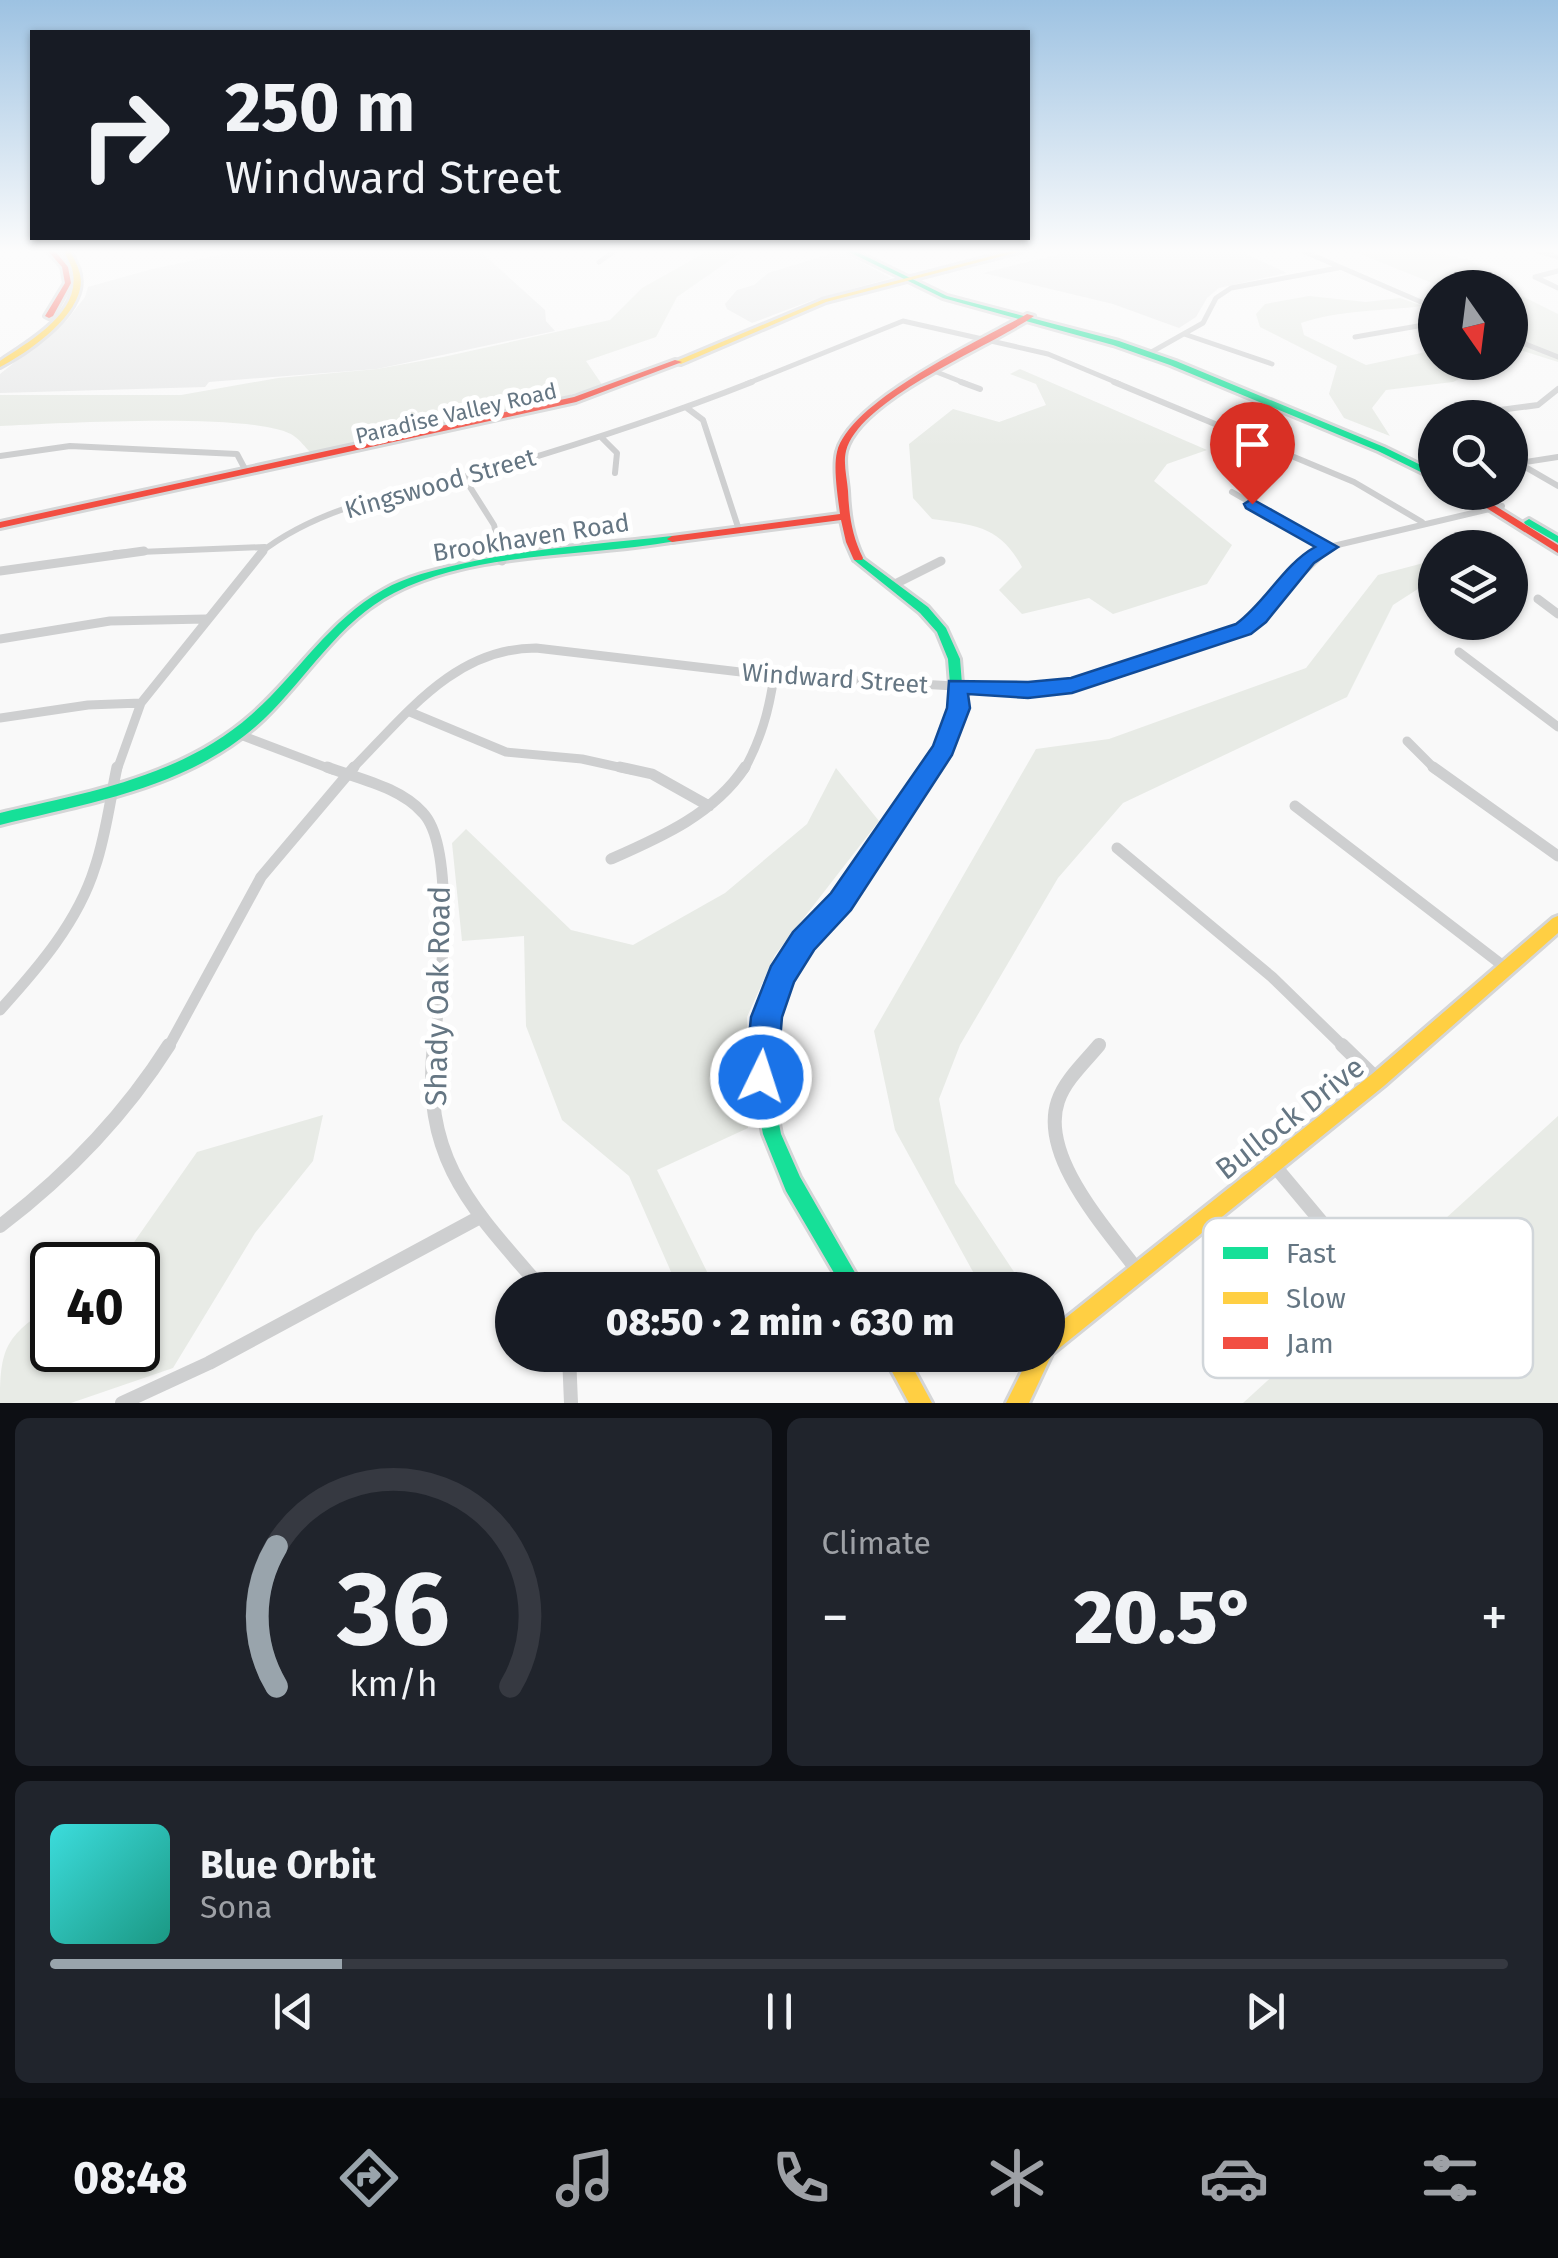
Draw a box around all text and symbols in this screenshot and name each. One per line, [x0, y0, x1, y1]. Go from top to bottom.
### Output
text: 250 m [225, 66, 415, 150]
icon: right [60, 70, 190, 200]
text: Windward Street [225, 151, 561, 205]
north arrow [1418, 270, 1528, 380]
map controls [1418, 270, 1528, 640]
street label: Paradise Valley Road [353, 377, 559, 450]
button: search [1418, 400, 1528, 510]
pin [1210, 402, 1295, 505]
icon: arrive [1225, 417, 1280, 472]
street label: Kingswood Street [341, 442, 540, 526]
street label: Brookhaven Road [431, 508, 632, 568]
button: layers [1418, 530, 1528, 640]
street label: Windward Street [741, 658, 930, 701]
street label: Shady Oak Road [418, 886, 458, 1106]
position arrow [709, 1025, 813, 1129]
street label: Bullock Drive [1209, 1049, 1371, 1187]
legend [1203, 1218, 1533, 1378]
text: Fast [1286, 1237, 1337, 1270]
speed limit sign: 40 [30, 1242, 160, 1372]
text: Slow [1286, 1282, 1346, 1315]
text: 08:50 · 2 min · 630 m [606, 1299, 954, 1345]
text: Jam [1286, 1327, 1334, 1360]
text: Climate [822, 1524, 931, 1562]
text: 36 [336, 1547, 450, 1672]
text: 20.5° [1074, 1573, 1256, 1663]
text: − [822, 1585, 849, 1651]
text: + [1481, 1585, 1508, 1651]
text: km/h [349, 1663, 437, 1705]
text: Blue Orbit [200, 1842, 376, 1888]
text: Sona [200, 1888, 272, 1926]
icon: previous [266, 1984, 321, 2039]
icon: pause [752, 1984, 807, 2039]
icon: next [1238, 1984, 1293, 2039]
icon: directions [334, 2143, 404, 2213]
icon: music [550, 2143, 620, 2213]
icon: phone [766, 2143, 836, 2213]
icon: climate [982, 2143, 1052, 2213]
icon: car [1199, 2143, 1269, 2213]
icon: filters [1415, 2143, 1485, 2213]
text: 08:48 [73, 2151, 188, 2205]

